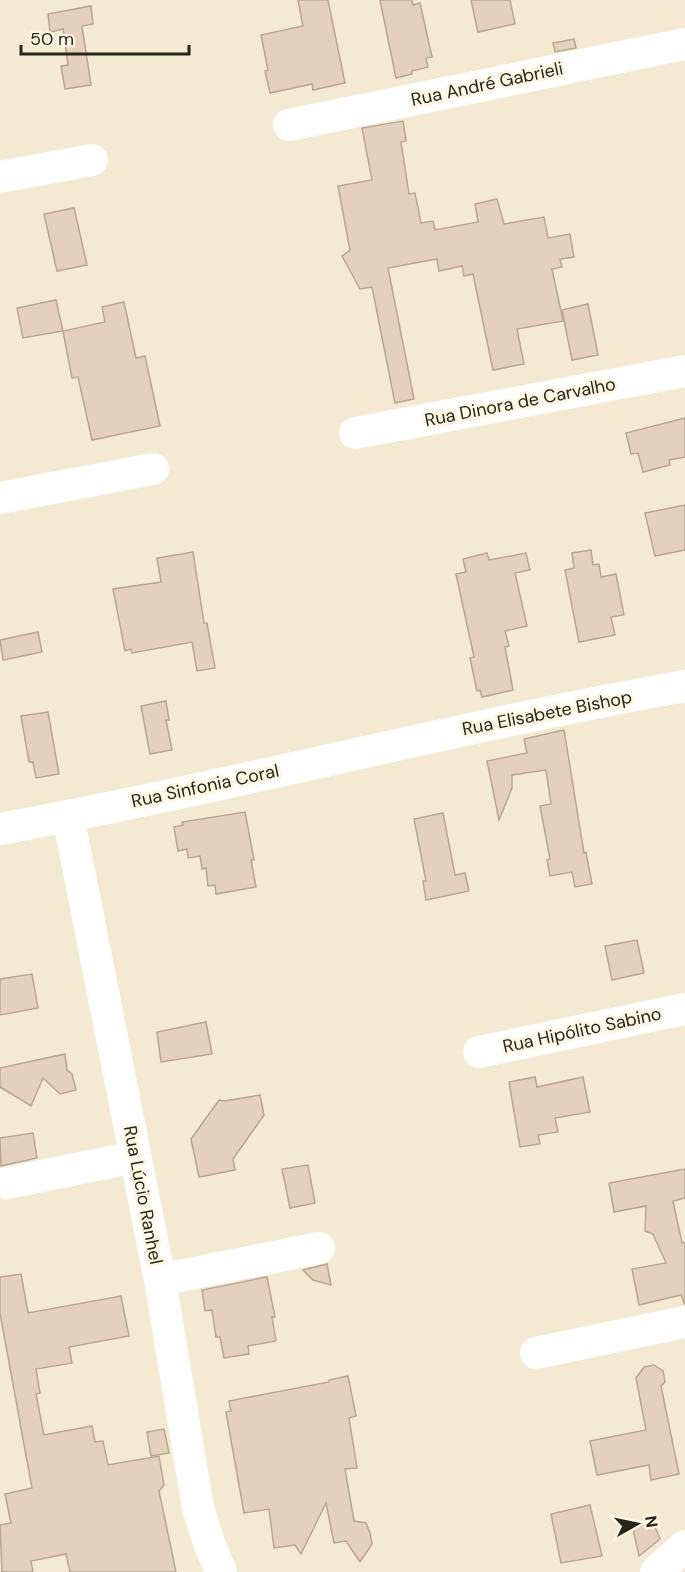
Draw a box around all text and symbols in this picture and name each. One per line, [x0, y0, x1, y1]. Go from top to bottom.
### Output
scale bar [21, 18, 189, 56]
text: 50 m [30, 27, 74, 51]
street label: Rua André Gabrieli [409, 56, 565, 112]
street label: Rua Dinora de Carvalho [422, 372, 618, 432]
street label: Rua Elisabete Bishop [460, 685, 634, 741]
street label: Rua Sinfonia Coral [129, 759, 281, 813]
street label: Rua Hipólito Sabino [501, 1001, 663, 1059]
street label: Rua Lúcio Ranhel [118, 1124, 168, 1266]
north arrow [607, 1494, 667, 1554]
text: N [640, 1514, 663, 1529]

